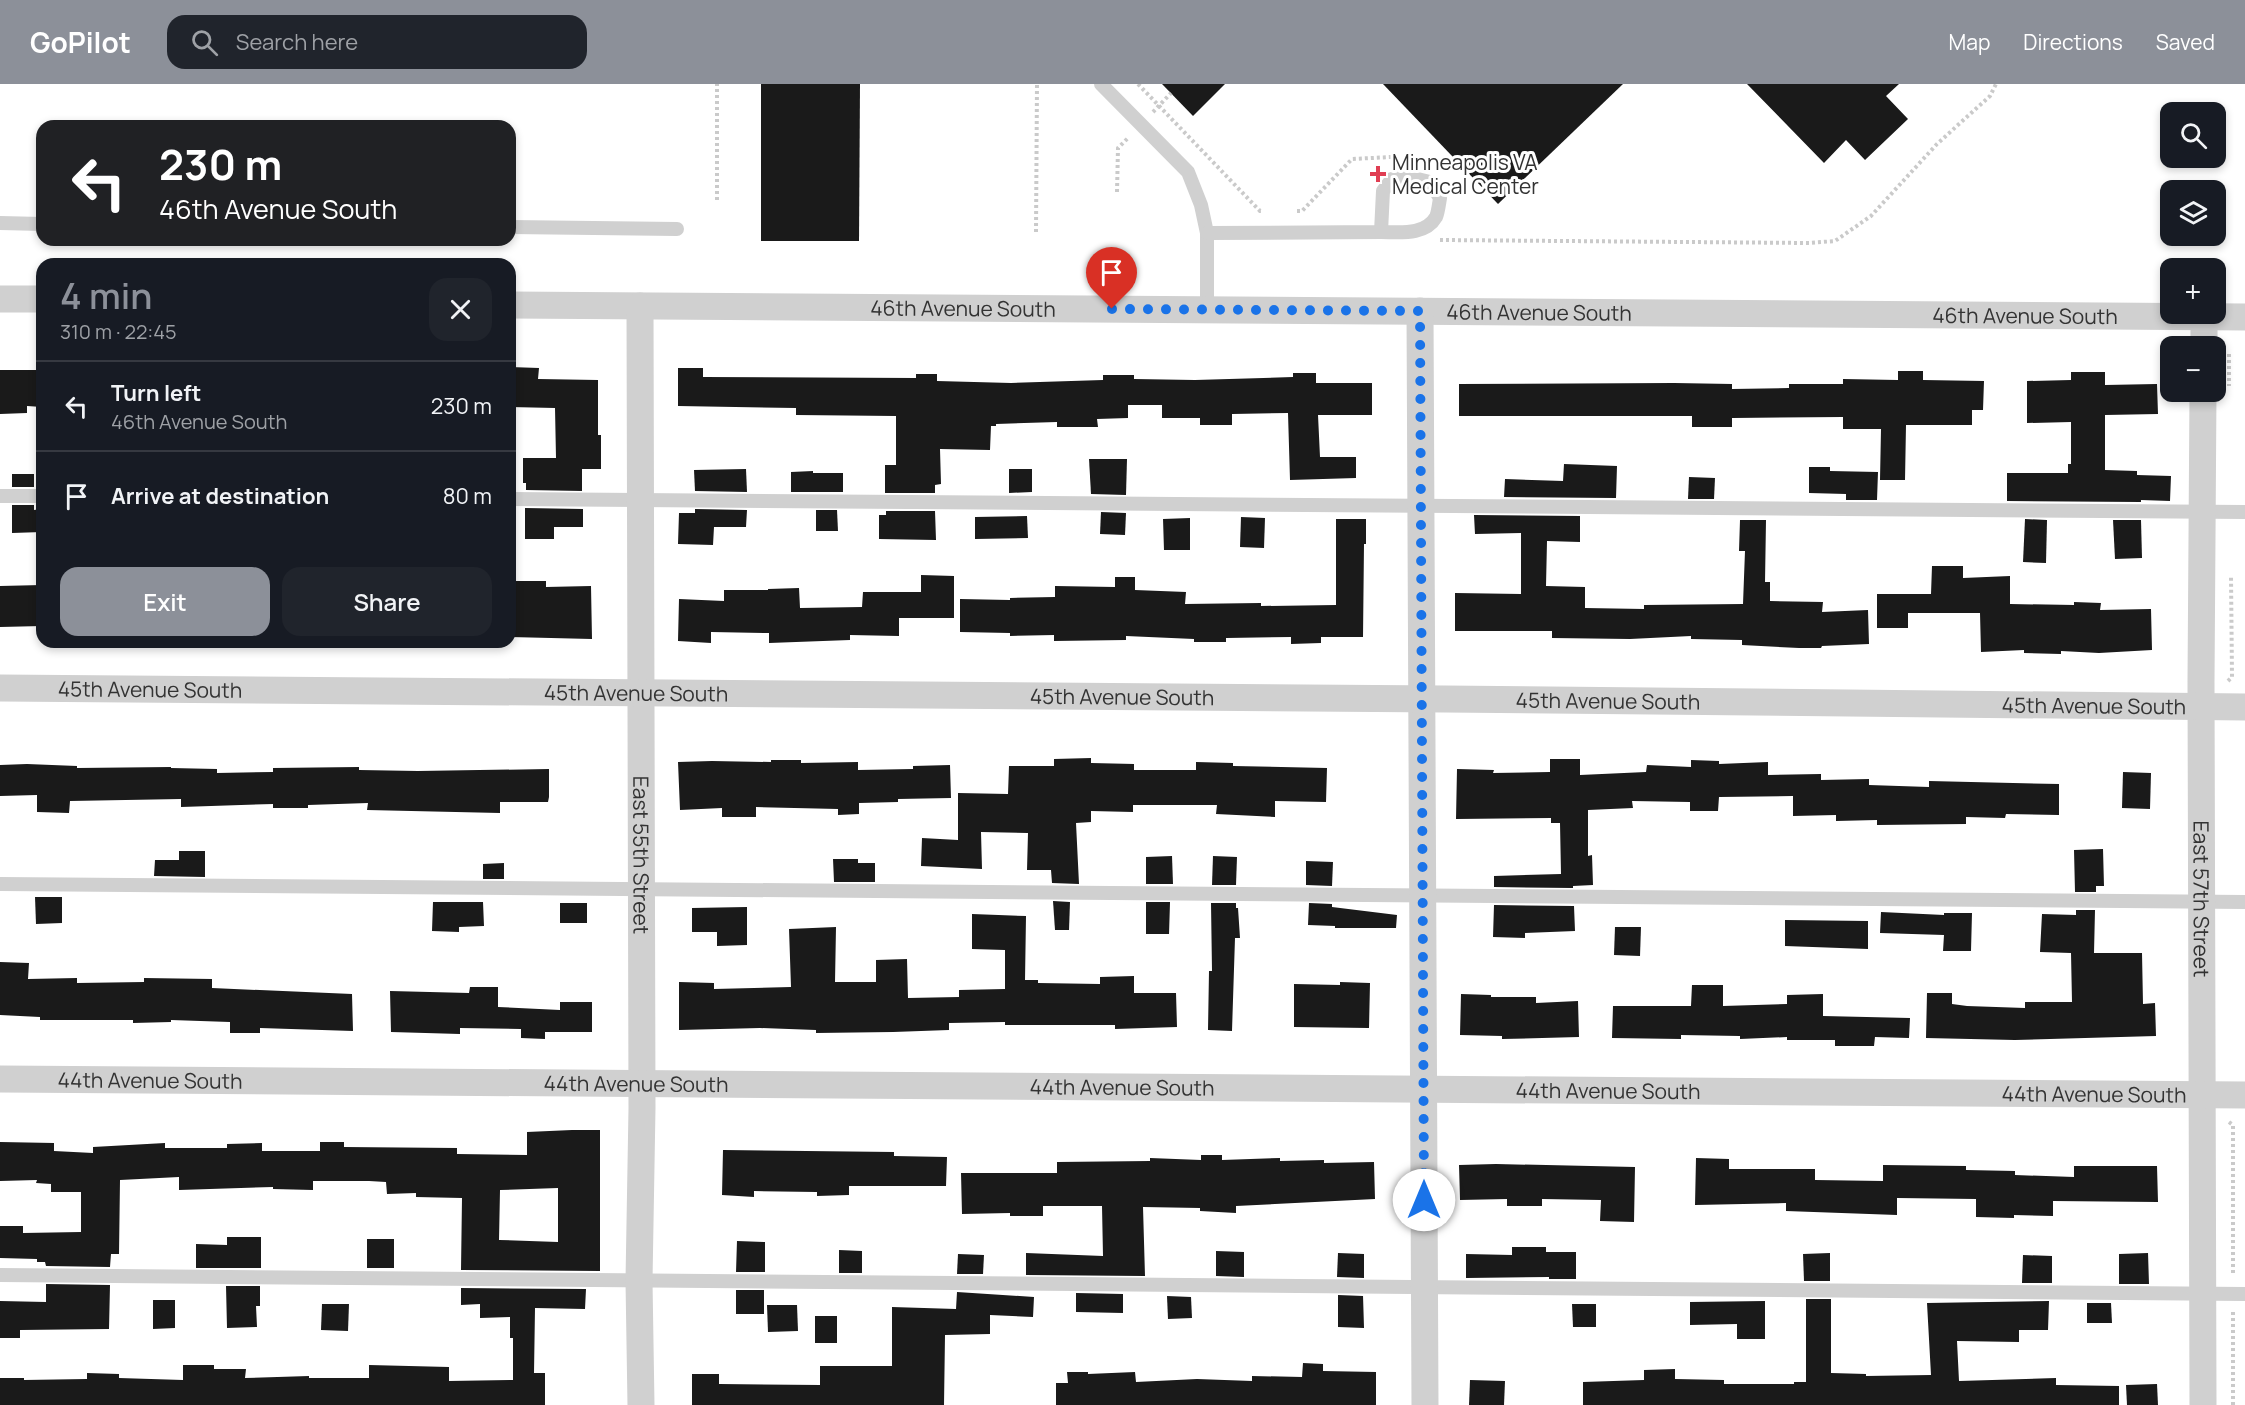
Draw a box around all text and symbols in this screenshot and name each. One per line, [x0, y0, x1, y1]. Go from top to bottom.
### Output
search box [167, 15, 587, 69]
text: GoPilot [30, 23, 131, 61]
icon: search [188, 26, 221, 59]
text: Search here [236, 27, 358, 57]
text: Map [1949, 28, 1990, 56]
text: Directions [2023, 28, 2123, 56]
text: Saved [2156, 28, 2215, 56]
map controls [2160, 102, 2226, 402]
button: search [2160, 102, 2226, 168]
text: 230 m [159, 135, 282, 193]
icon: left [60, 144, 138, 222]
place label: Minneapolis VA Medical Center [1392, 148, 1539, 200]
marker: Minneapolis VA Medical Center [1369, 165, 1387, 183]
button: layers [2160, 180, 2226, 246]
text: 46th Avenue South [159, 190, 397, 227]
pin [1086, 247, 1137, 309]
icon: arrive [1095, 256, 1128, 289]
button: + [2160, 258, 2226, 324]
text: 4 min [60, 271, 152, 320]
button: close [429, 278, 492, 341]
street label: 46th Avenue South [870, 293, 1056, 323]
street label: 46th Avenue South [1446, 297, 1632, 327]
street label: 46th Avenue South [1932, 301, 2118, 330]
text: 310 m · 22:45 [60, 318, 177, 345]
button: − [2160, 336, 2226, 402]
text: Turn left [111, 378, 201, 408]
icon: left [60, 390, 93, 423]
text: 230 m [431, 391, 492, 421]
text: 46th Avenue South [111, 408, 288, 435]
icon: arrive [60, 480, 93, 513]
text: Arrive at destination [111, 481, 329, 511]
text: 80 m [443, 481, 492, 511]
button: Exit [60, 567, 270, 636]
button: Share [282, 567, 492, 636]
street label: 45th Avenue South [58, 674, 242, 704]
street label: 45th Avenue South [544, 678, 728, 708]
street label: 45th Avenue South [1030, 682, 1214, 711]
street label: 45th Avenue South [1516, 686, 1700, 716]
street label: 45th Avenue South [2002, 691, 2186, 720]
street label: East 55th Street [627, 776, 656, 934]
street label: East 57th Street [2187, 821, 2216, 977]
street label: 44th Avenue South [57, 1065, 243, 1095]
street label: 44th Avenue South [543, 1069, 729, 1098]
street label: 44th Avenue South [1029, 1072, 1215, 1102]
street label: 44th Avenue South [1515, 1076, 1701, 1105]
street label: 44th Avenue South [2001, 1079, 2187, 1109]
position arrow [1392, 1168, 1456, 1232]

